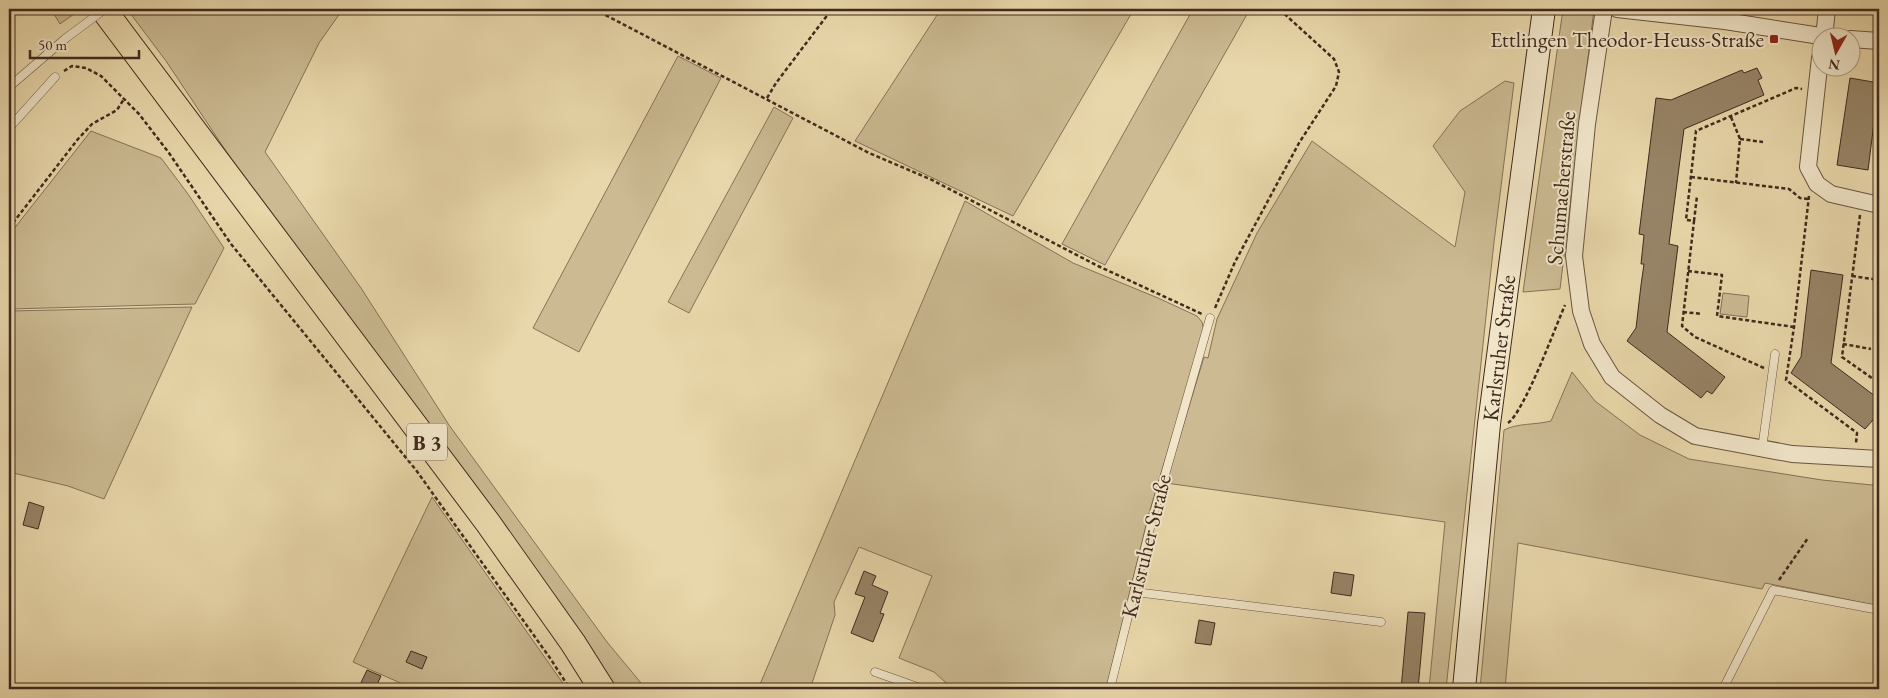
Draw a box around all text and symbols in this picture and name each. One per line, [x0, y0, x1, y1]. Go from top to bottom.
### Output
place label: Ettlingen Theodor-Heuss-Straße [1490, 25, 1764, 54]
scale bar [30, 28, 139, 60]
north arrow [1810, 28, 1860, 78]
marker: Ettlingen Theodor-Heuss-Straße [1768, 33, 1780, 45]
text: 50 m [38, 35, 67, 54]
text: N [1827, 55, 1841, 75]
street label: Schumacherstraße [1540, 110, 1582, 266]
street label: Karlsruher Straße [1476, 273, 1522, 423]
road number: B 3 [407, 424, 447, 461]
street label: Karlsruher Straße [1114, 471, 1178, 621]

